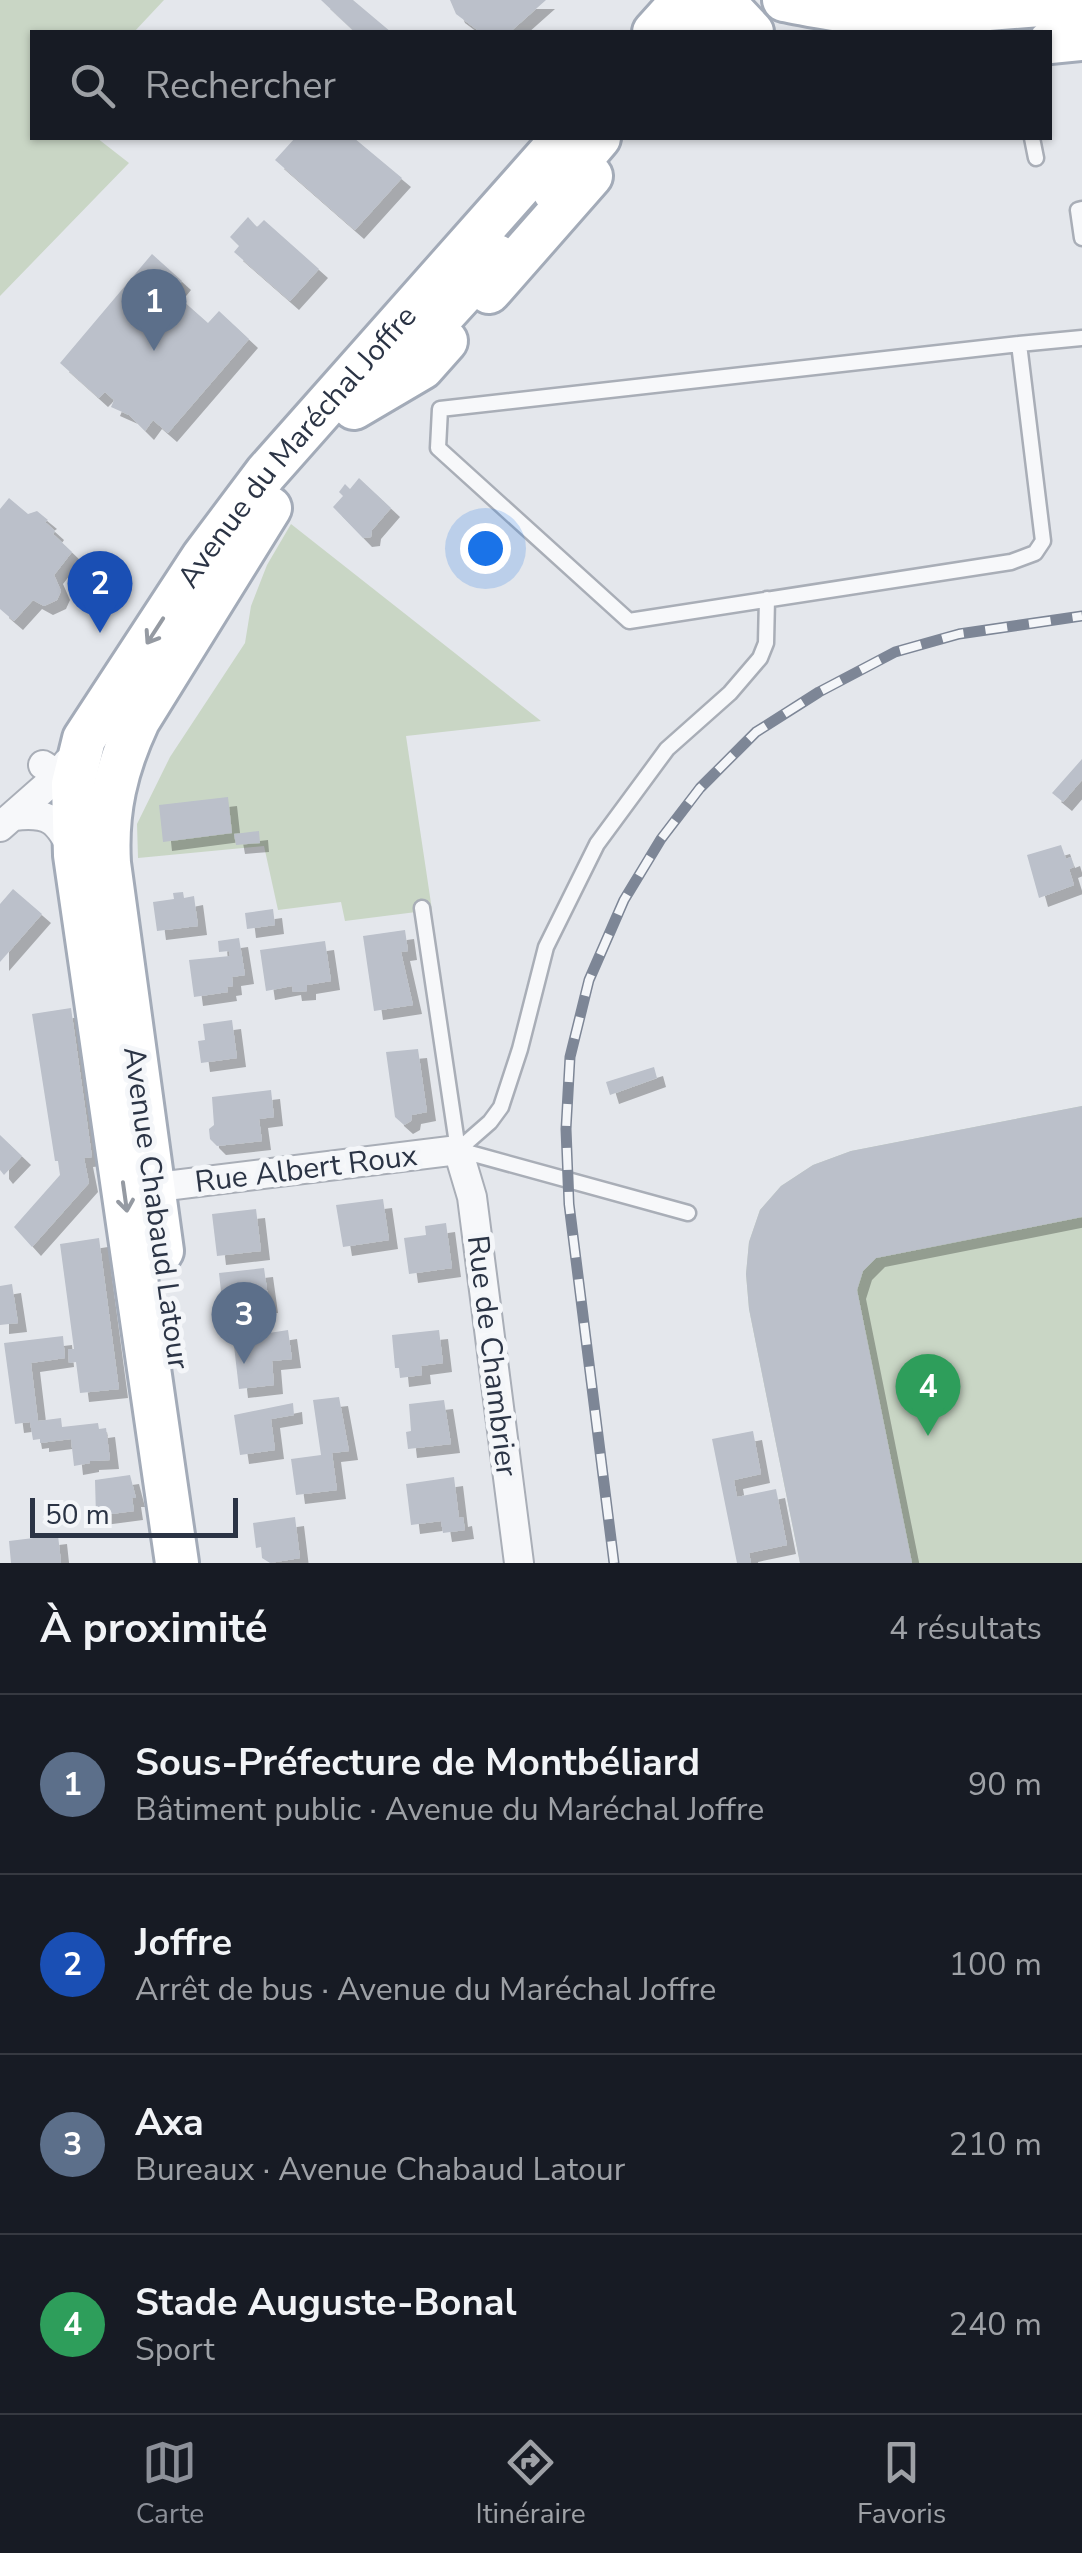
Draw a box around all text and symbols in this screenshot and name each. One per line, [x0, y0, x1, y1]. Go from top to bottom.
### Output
search box [30, 30, 1052, 140]
icon: search [65, 58, 120, 113]
text: Rechercher [145, 60, 336, 111]
pin: 1 [122, 268, 186, 351]
street label: Avenue du Maréchal Joffre [168, 296, 426, 596]
your location [460, 523, 511, 574]
pin: 2 [68, 550, 132, 633]
one-way arrow [144, 617, 165, 645]
street label: Avenue Chabaud Latour [113, 1044, 199, 1372]
street label: Rue Albert Roux [193, 1135, 420, 1203]
one-way arrow [116, 1180, 134, 1213]
street label: Rue de Chambrier [457, 1233, 527, 1479]
pin: 3 [212, 1282, 276, 1364]
pin: 4 [896, 1354, 960, 1436]
scale bar [30, 1493, 238, 1538]
text: 50 m [45, 1496, 110, 1534]
text: À proximité [40, 1600, 267, 1657]
text: 4 résultats [889, 1607, 1042, 1650]
text: Sous-Préfecture de Montbéliard [135, 1737, 700, 1788]
text: 1 [63, 1763, 82, 1806]
text: 90 m [968, 1763, 1042, 1806]
text: Bâtiment public · Avenue du Maréchal Joffre [135, 1788, 764, 1831]
text: Joffre [135, 1917, 232, 1968]
text: 2 [63, 1943, 82, 1986]
text: 100 m [949, 1943, 1042, 1986]
text: Arrêt de bus · Avenue du Maréchal Joffre [135, 1968, 716, 2011]
text: Axa [135, 2097, 204, 2148]
text: 3 [63, 2123, 82, 2166]
text: 210 m [949, 2123, 1042, 2166]
text: Bureaux · Avenue Chabaud Latour [135, 2148, 625, 2191]
text: Stade Auguste-Bonal [135, 2277, 517, 2328]
text: 4 [63, 2303, 82, 2346]
text: 240 m [949, 2303, 1042, 2346]
text: Sport [135, 2328, 215, 2371]
tab: Carte [136, 2435, 204, 2533]
tab: Itinéraire [476, 2435, 586, 2533]
tab: Favoris [857, 2435, 946, 2533]

